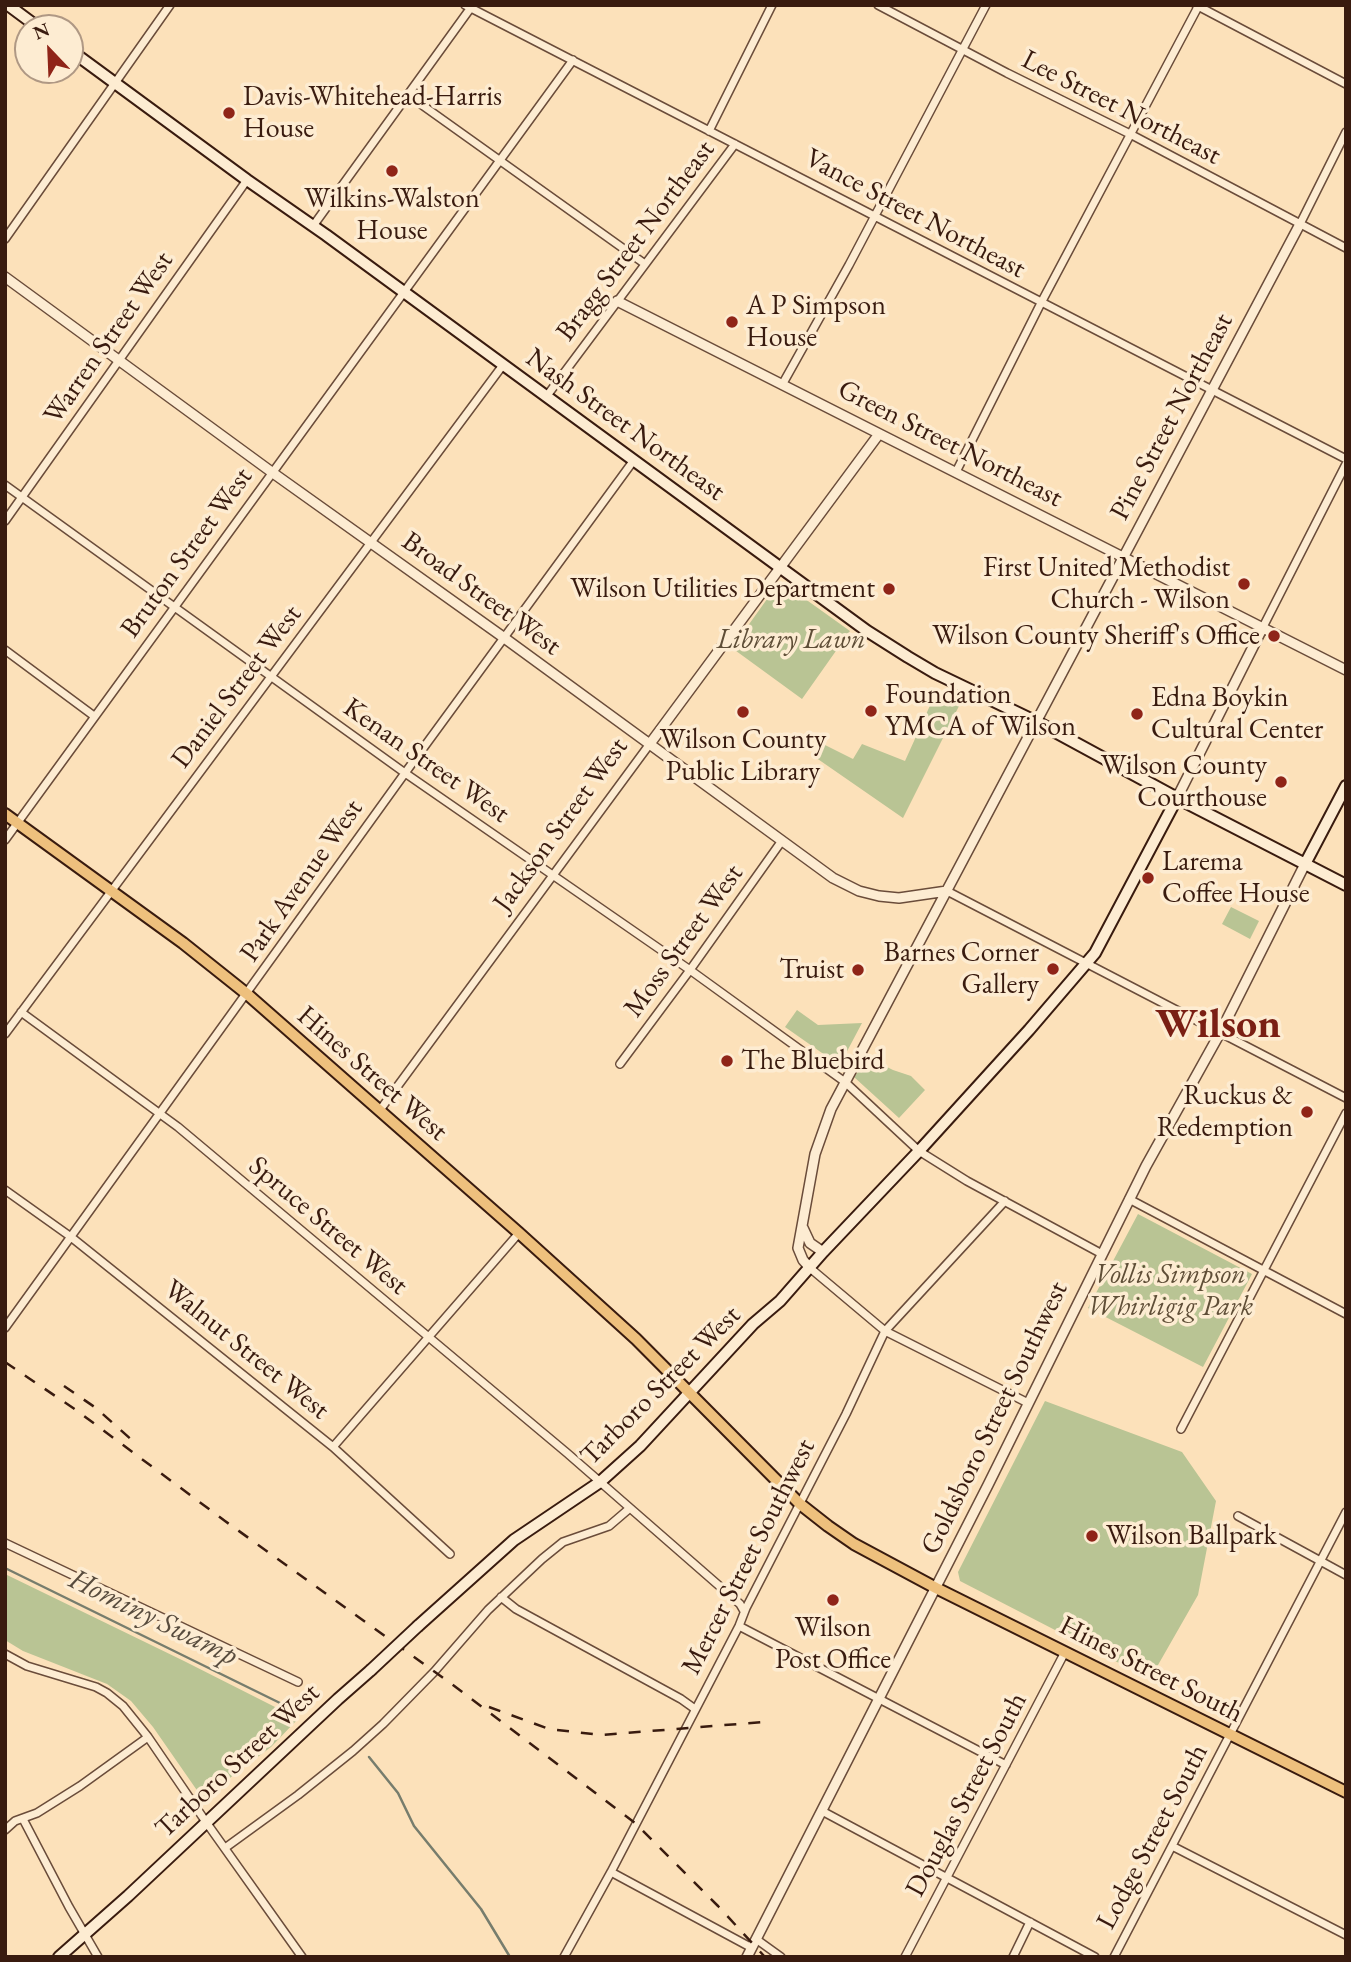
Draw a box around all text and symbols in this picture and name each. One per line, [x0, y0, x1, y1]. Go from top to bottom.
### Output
north arrow [14, 14, 84, 84]
text: N [29, 17, 53, 46]
street label: Lee Street Northeast [1016, 43, 1226, 173]
place label: Davis-Whitehead-Harris House [243, 80, 502, 146]
marker: Davis-Whitehead-Harris House [221, 105, 237, 121]
street label: Bragg Street Northeast [550, 134, 722, 348]
street label: Vance Street Northeast [799, 142, 1031, 286]
marker: Wilkins-Walston House [384, 163, 400, 179]
place label: Wilkins-Walston House [304, 182, 480, 248]
street label: Warren Street West [37, 245, 181, 431]
place label: A P Simpson House [746, 289, 886, 355]
street label: Pine Street Northeast [1103, 308, 1241, 526]
marker: A P Simpson House [724, 314, 740, 330]
street label: Nash Street Northeast [519, 341, 731, 509]
street label: Green Street Northeast [832, 373, 1068, 515]
street label: Bruton Street West [114, 461, 260, 645]
street label: Broad Street West [395, 525, 567, 663]
place label: First United Methodist Church - Wilson [983, 551, 1230, 617]
place label: Wilson Utilities Department [570, 572, 875, 606]
marker: First United Methodist Church - Wilson [1236, 576, 1252, 592]
marker: Wilson Utilities Department [881, 581, 897, 597]
street label: Daniel Street West [165, 599, 309, 775]
place label: Wilson County Sheriff's Office [932, 619, 1260, 653]
park label: Library Lawn [717, 623, 865, 657]
marker: Wilson County Sheriff's Office [1266, 628, 1282, 644]
place label: Foundation YMCA of Wilson [885, 678, 1076, 744]
place label: Edna Boykin Cultural Center [1151, 681, 1323, 747]
street label: Kenan Street West [336, 691, 516, 831]
marker: Foundation YMCA of Wilson [863, 703, 879, 719]
marker: Wilson County Public Library [735, 704, 751, 720]
marker: Edna Boykin Cultural Center [1129, 706, 1145, 722]
place label: Wilson County Public Library [660, 723, 826, 789]
street label: Jackson Street West [487, 731, 635, 919]
place label: Wilson County Courthouse [1101, 749, 1267, 815]
marker: Wilson County Courthouse [1273, 774, 1289, 790]
street label: Park Avenue West [233, 793, 371, 969]
place label: Larema Coffee House [1162, 845, 1310, 911]
street label: Moss Street West [617, 858, 751, 1024]
marker: Larema Coffee House [1140, 870, 1156, 886]
place label: Barnes Corner Gallery [884, 936, 1039, 1002]
place label: Truist [779, 953, 844, 987]
marker: Barnes Corner Gallery [1045, 961, 1061, 977]
marker: Truist [850, 962, 866, 978]
street label: Hines Street West [290, 999, 454, 1149]
district label: Wilson [1155, 1001, 1281, 1051]
place label: The Bluebird [741, 1044, 884, 1078]
marker: The Bluebird [719, 1053, 735, 1069]
place label: Ruckus & Redemption [1157, 1079, 1293, 1145]
marker: Ruckus & Redemption [1299, 1104, 1315, 1120]
street label: Spruce Street West [241, 1150, 415, 1302]
park label: Vollis Simpson Whirligig Park [1087, 1258, 1253, 1324]
street label: Walnut Street West [156, 1273, 336, 1427]
street label: Goldsboro Street Southwest [914, 1276, 1076, 1560]
street label: Tarboro Street West [574, 1299, 748, 1473]
street label: Mercer Street Southwest [675, 1433, 823, 1681]
place label: Wilson Ballpark [1106, 1519, 1277, 1553]
marker: Wilson Ballpark [1084, 1528, 1100, 1544]
water label: Hominy Swamp [63, 1562, 243, 1674]
marker: Wilson Post Office [825, 1592, 841, 1608]
street label: Hines Street South [1053, 1609, 1249, 1731]
place label: Wilson Post Office [775, 1611, 891, 1677]
street label: Tarboro Street West [149, 1676, 327, 1846]
street label: Douglas Street South [899, 1687, 1035, 1903]
street label: Lodge Street South [1090, 1739, 1216, 1935]

